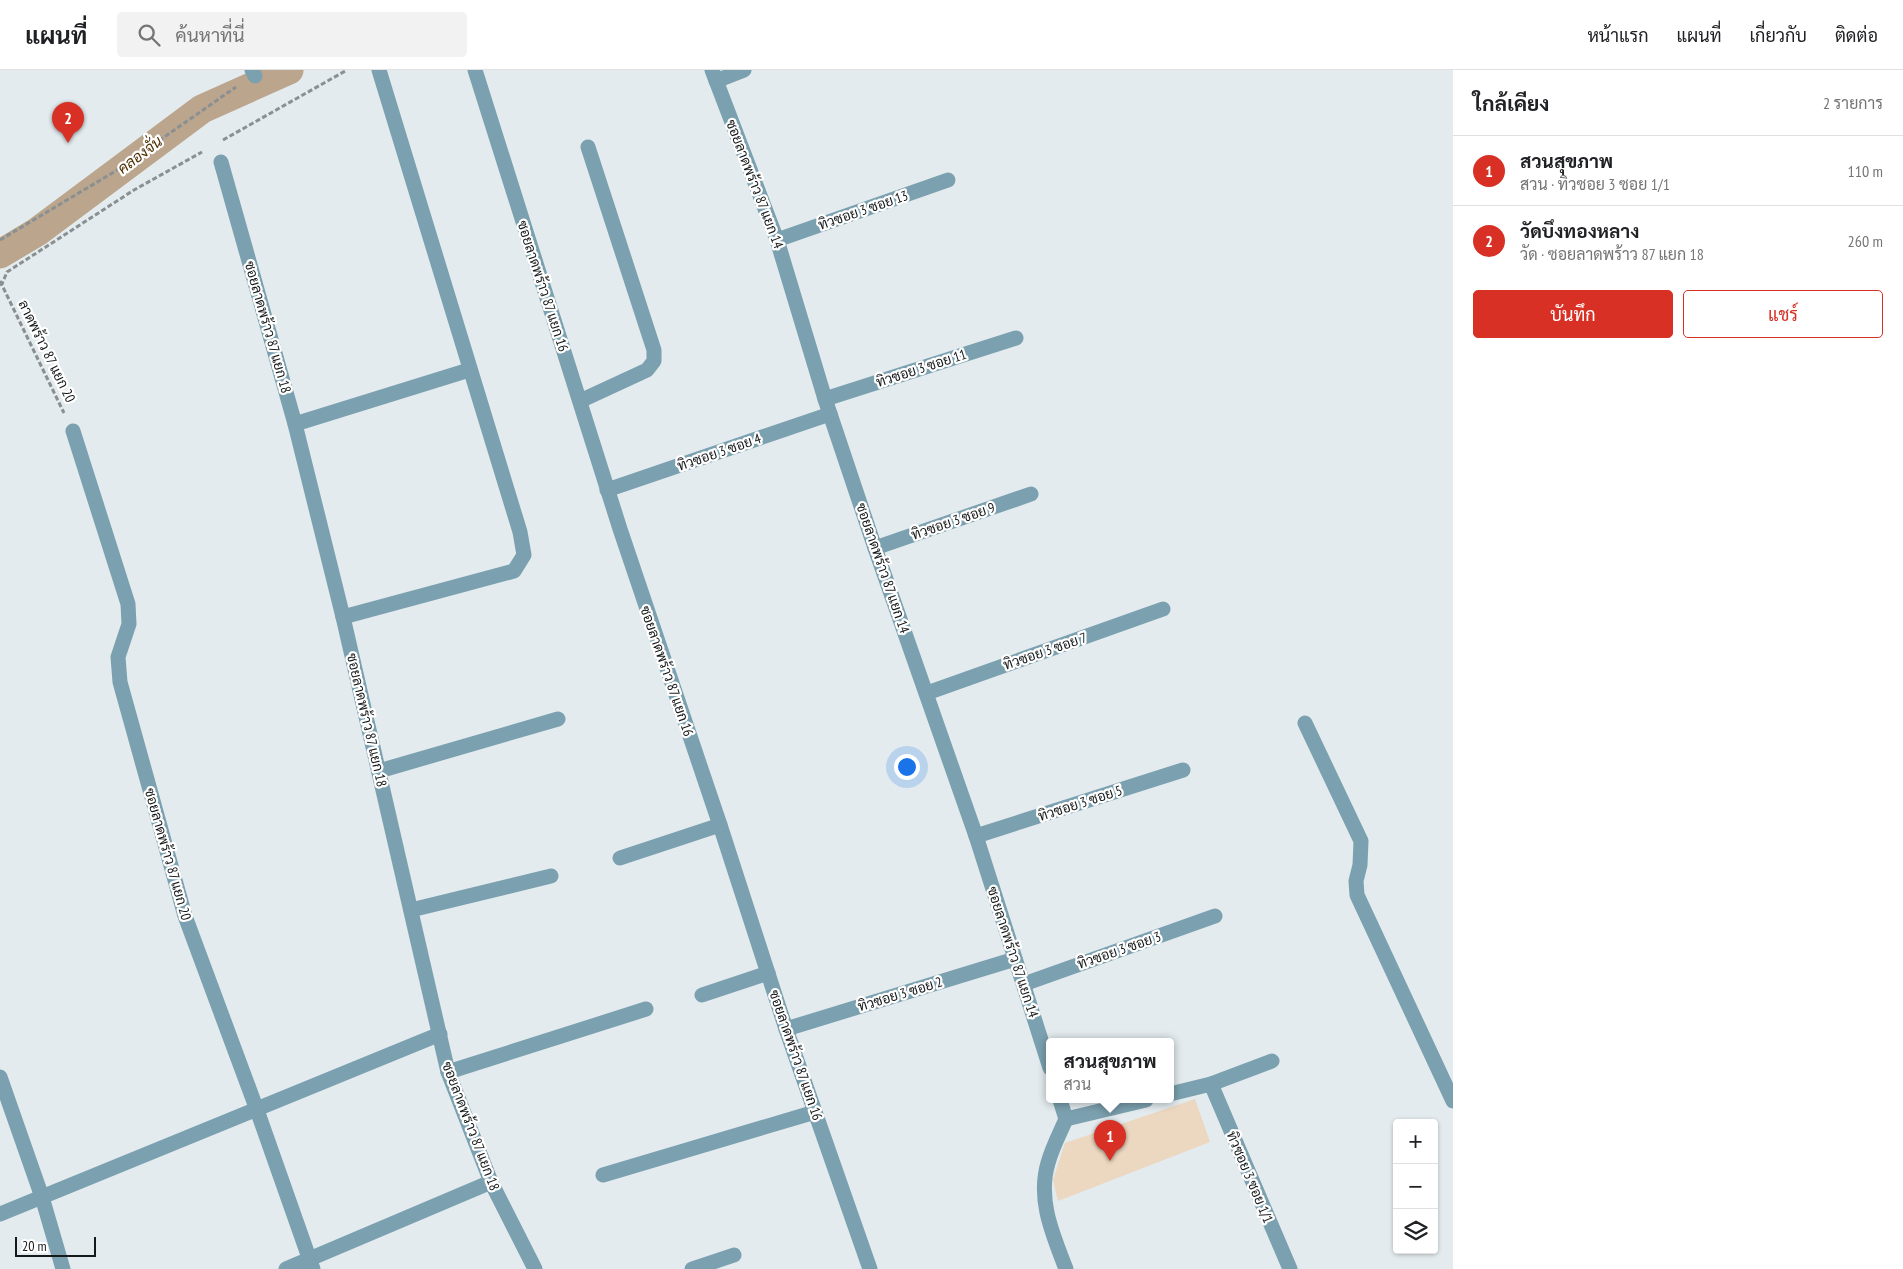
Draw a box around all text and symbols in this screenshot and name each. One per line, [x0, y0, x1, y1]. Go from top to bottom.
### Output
search box [117, 12, 467, 57]
text: แผนที่ [25, 20, 87, 51]
icon: search [135, 21, 163, 49]
text: ค้นหาที่นี่ [175, 23, 245, 47]
text: หน้าแรก [1587, 24, 1649, 47]
text: แผนที่ [1677, 24, 1721, 47]
text: เกี่ยวกับ [1749, 24, 1807, 47]
text: ติดต่อ [1835, 24, 1878, 47]
text: ใกล้เคียง [1473, 90, 1549, 117]
text: 2 รายการ [1823, 93, 1883, 113]
pin: 2 [52, 102, 84, 143]
street label: ซอยลาดพร้าว 87 แยก 14 [722, 117, 788, 252]
water label: คลองจั่น [111, 128, 166, 178]
text: สวนสุขภาพ [1520, 149, 1613, 173]
text: 1 [1485, 161, 1493, 181]
text: 110 m [1848, 161, 1883, 181]
text: สวน · ทิวซอย 3 ซอย 1/1 [1520, 174, 1670, 194]
street label: ทิวซอย 3 ซอย 13 [816, 186, 910, 234]
street label: ซอยลาดพร้าว 87 แยก 16 [513, 218, 573, 354]
text: วัดบึงทองหลาง [1520, 219, 1639, 243]
text: 2 [1485, 231, 1493, 251]
text: 260 m [1848, 231, 1883, 251]
text: วัด · ซอยลาดพร้าว 87 แยก 18 [1520, 244, 1704, 264]
street label: ซอยลาดพร้าว 87 แยก 18 [241, 259, 295, 395]
button: บันทึก [1473, 290, 1673, 338]
button: แชร์ [1683, 290, 1883, 338]
street label: ลาดพร้าว 87 แยก 20 [14, 297, 80, 405]
street label: ทิวซอย 3 ซอย 11 [874, 345, 968, 391]
street label: ทิวซอย 3 ซอย 4 [675, 429, 764, 475]
street label: ทิวซอย 3 ซอย 9 [909, 498, 997, 544]
street label: ซอยลาดพร้าว 87 แยก 14 [852, 501, 914, 636]
street label: ซอยลาดพร้าว 87 แยก 16 [636, 604, 698, 738]
street label: ทิวซอย 3 ซอย 7 [1001, 628, 1089, 674]
street label: ซอยลาดพร้าว 87 แยก 18 [343, 651, 391, 789]
your location [894, 754, 920, 780]
street label: ทิวซอย 3 ซอย 5 [1036, 781, 1124, 825]
street label: ซอยลาดพร้าว 87 แยก 20 [141, 786, 195, 922]
street label: ซอยลาดพร้าว 87 แยก 14 [983, 884, 1043, 1020]
street label: ทิวซอย 3 ซอย 3 [1075, 927, 1163, 973]
street label: ทิวซอย 3 ซอย 2 [855, 973, 945, 1015]
street label: ซอยลาดพร้าว 87 แยก 16 [765, 988, 827, 1122]
popup [1046, 1038, 1174, 1103]
text: สวนสุขภาพ [1063, 1049, 1157, 1073]
street label: ซอยลาดพร้าว 87 แยก 18 [438, 1059, 504, 1193]
text: สวน [1063, 1074, 1091, 1094]
map controls [1393, 1119, 1438, 1254]
button: + [1393, 1119, 1438, 1164]
pin: 1 [1094, 1120, 1126, 1161]
street label: ทิวซอย 3 ซอย 1/1 [1223, 1128, 1277, 1226]
button: − [1393, 1164, 1438, 1209]
button: layers [1393, 1209, 1438, 1254]
scale bar [15, 1234, 96, 1257]
text: 20 m [22, 1237, 47, 1255]

